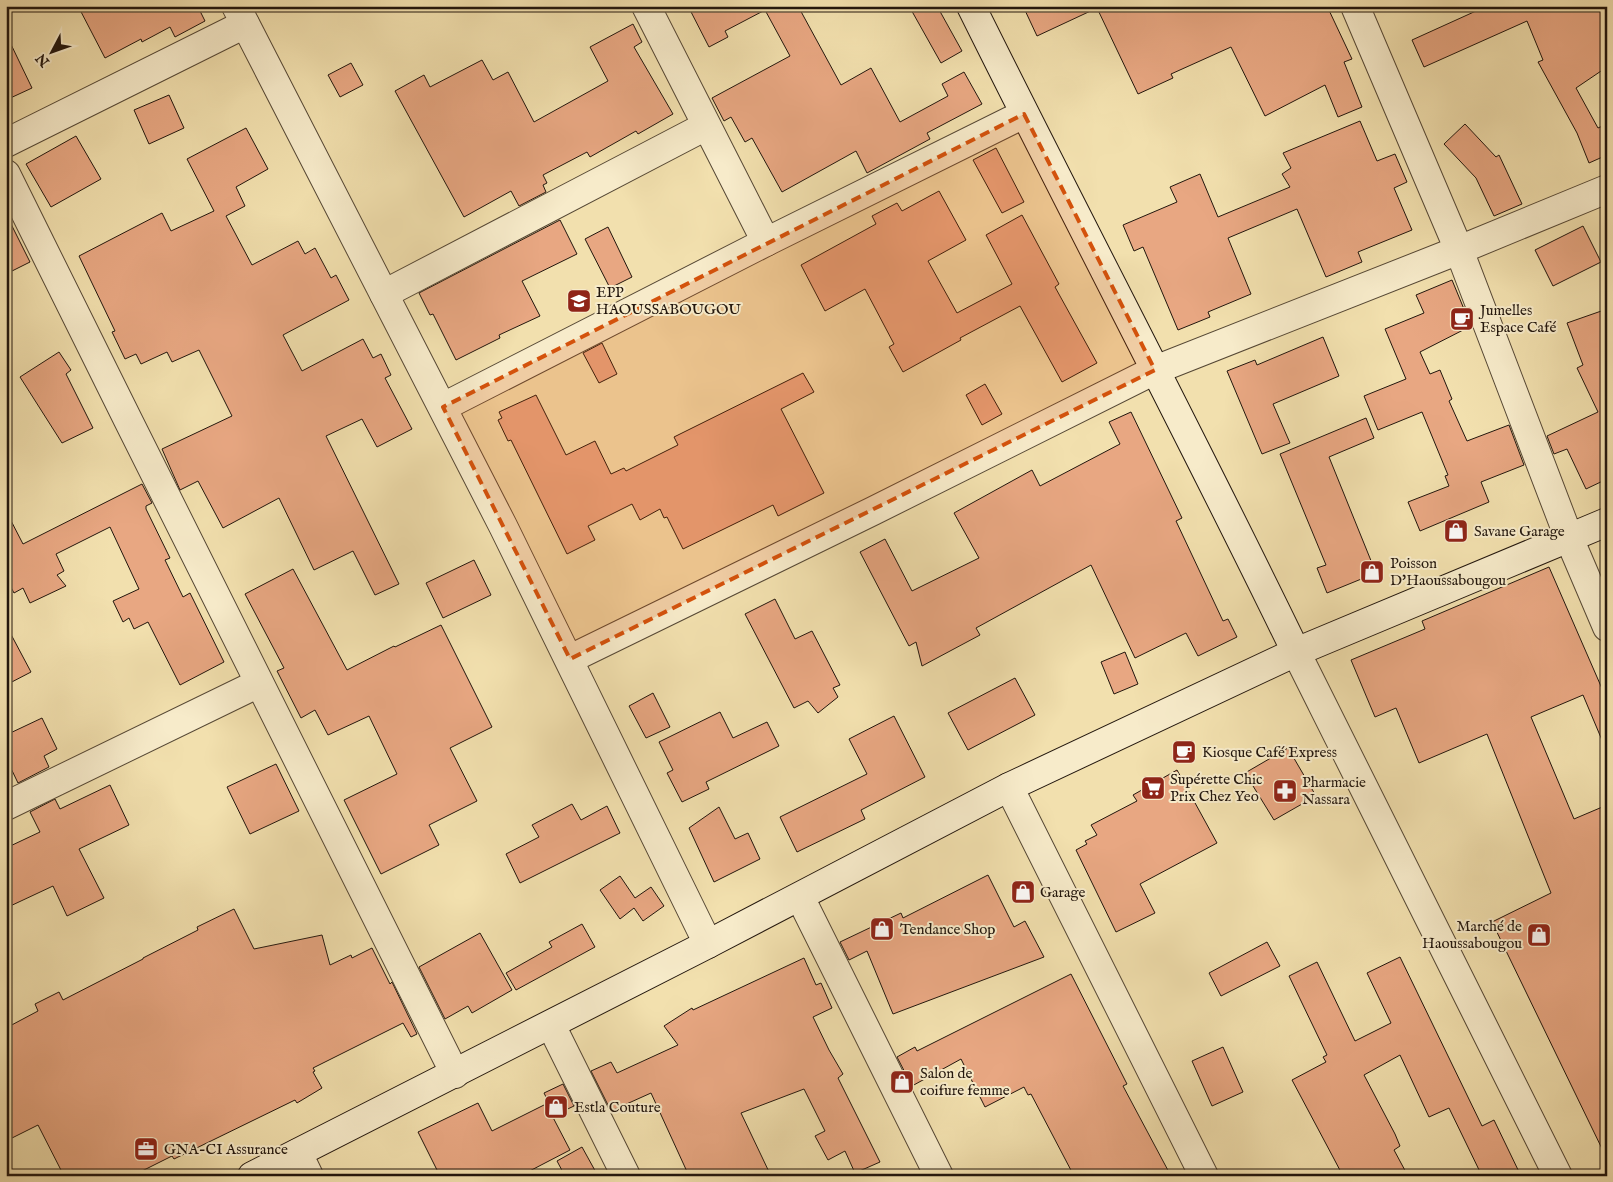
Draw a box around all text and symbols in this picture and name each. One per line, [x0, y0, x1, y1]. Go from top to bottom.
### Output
north arrow [28, 28, 78, 78]
text: N [32, 49, 54, 71]
place label: EPP HAOUSSABOUGOU [596, 283, 741, 319]
school or university icon: EPP HAOUSSABOUGOU [566, 288, 592, 314]
place label: Jumelles Espace Café [1478, 301, 1556, 337]
cafe icon: Jumelles Espace Café [1449, 306, 1475, 332]
shop icon: Savane Garage [1443, 518, 1469, 544]
place label: Savane Garage [1474, 522, 1565, 541]
place label: Poisson D'Haoussabougou [1390, 554, 1506, 590]
shop icon: Poisson D'Haoussabougou [1359, 559, 1385, 585]
cafe icon: Kiosque Café Express [1171, 739, 1197, 765]
place label: Kiosque Café Express [1202, 743, 1337, 762]
place label: Supérette Chic Prix Chez Yeo [1170, 770, 1262, 806]
place label: Pharmacie Nassara [1302, 773, 1366, 809]
supermarket icon: Supérette Chic Prix Chez Yeo [1140, 775, 1166, 801]
pharmacy icon: Pharmacie Nassara [1272, 778, 1298, 804]
shop icon: Garage [1010, 879, 1036, 905]
place label: Garage [1040, 883, 1086, 902]
shop icon: Tendance Shop [869, 916, 895, 942]
place label: Marché de Haoussabougou [1422, 917, 1522, 953]
place label: Tendance Shop [900, 920, 995, 939]
shop icon: Marché de Haoussabougou [1526, 922, 1552, 948]
place label: Salon de coifure femme [920, 1064, 1010, 1100]
shop icon: Salon de coifure femme [889, 1069, 915, 1095]
shop icon: Estla Couture [543, 1094, 569, 1120]
place label: Estla Couture [574, 1098, 661, 1117]
office icon: GNA-CI Assurance [133, 1136, 159, 1162]
place label: GNA-CI Assurance [164, 1140, 288, 1159]

